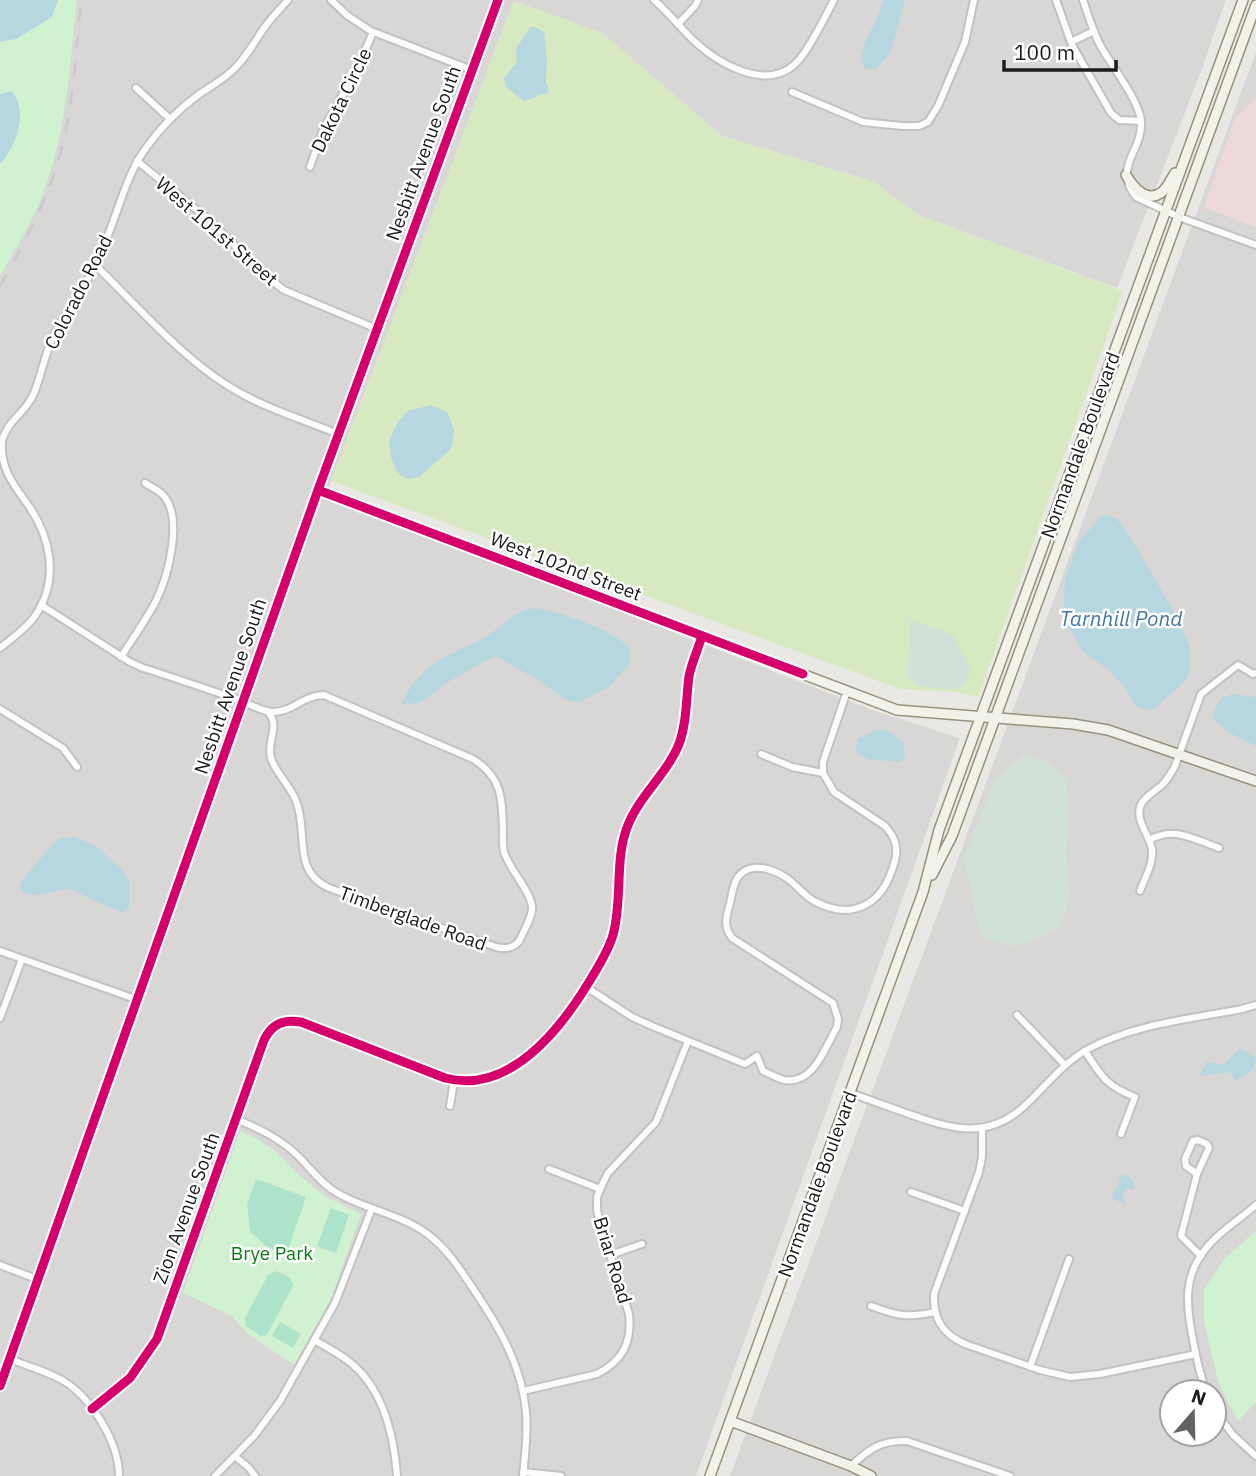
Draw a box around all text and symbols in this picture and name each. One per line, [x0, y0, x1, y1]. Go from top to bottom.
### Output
scale bar [1004, 28, 1116, 72]
text: 100 m [1014, 38, 1075, 66]
street label: Dakota Circle [305, 44, 377, 156]
street label: Nesbitt Avenue South [380, 62, 466, 244]
street label: West 101st Street [151, 171, 283, 291]
street label: Colorado Road [39, 231, 117, 353]
street label: Normandale Boulevard [1035, 349, 1125, 541]
street label: West 102nd Street [487, 526, 645, 606]
street label: Nesbitt Avenue South [189, 595, 271, 777]
water label: Tarnhill Pond [1059, 604, 1183, 632]
street label: Timberglade Road [336, 880, 490, 956]
street label: Normandale Boulevard [772, 1088, 862, 1280]
street label: Zion Avenue South [147, 1129, 225, 1287]
street label: Briar Road [588, 1214, 638, 1306]
park label: Brye Park [231, 1241, 313, 1265]
north arrow [1158, 1378, 1228, 1448]
text: N [1188, 1383, 1209, 1411]

